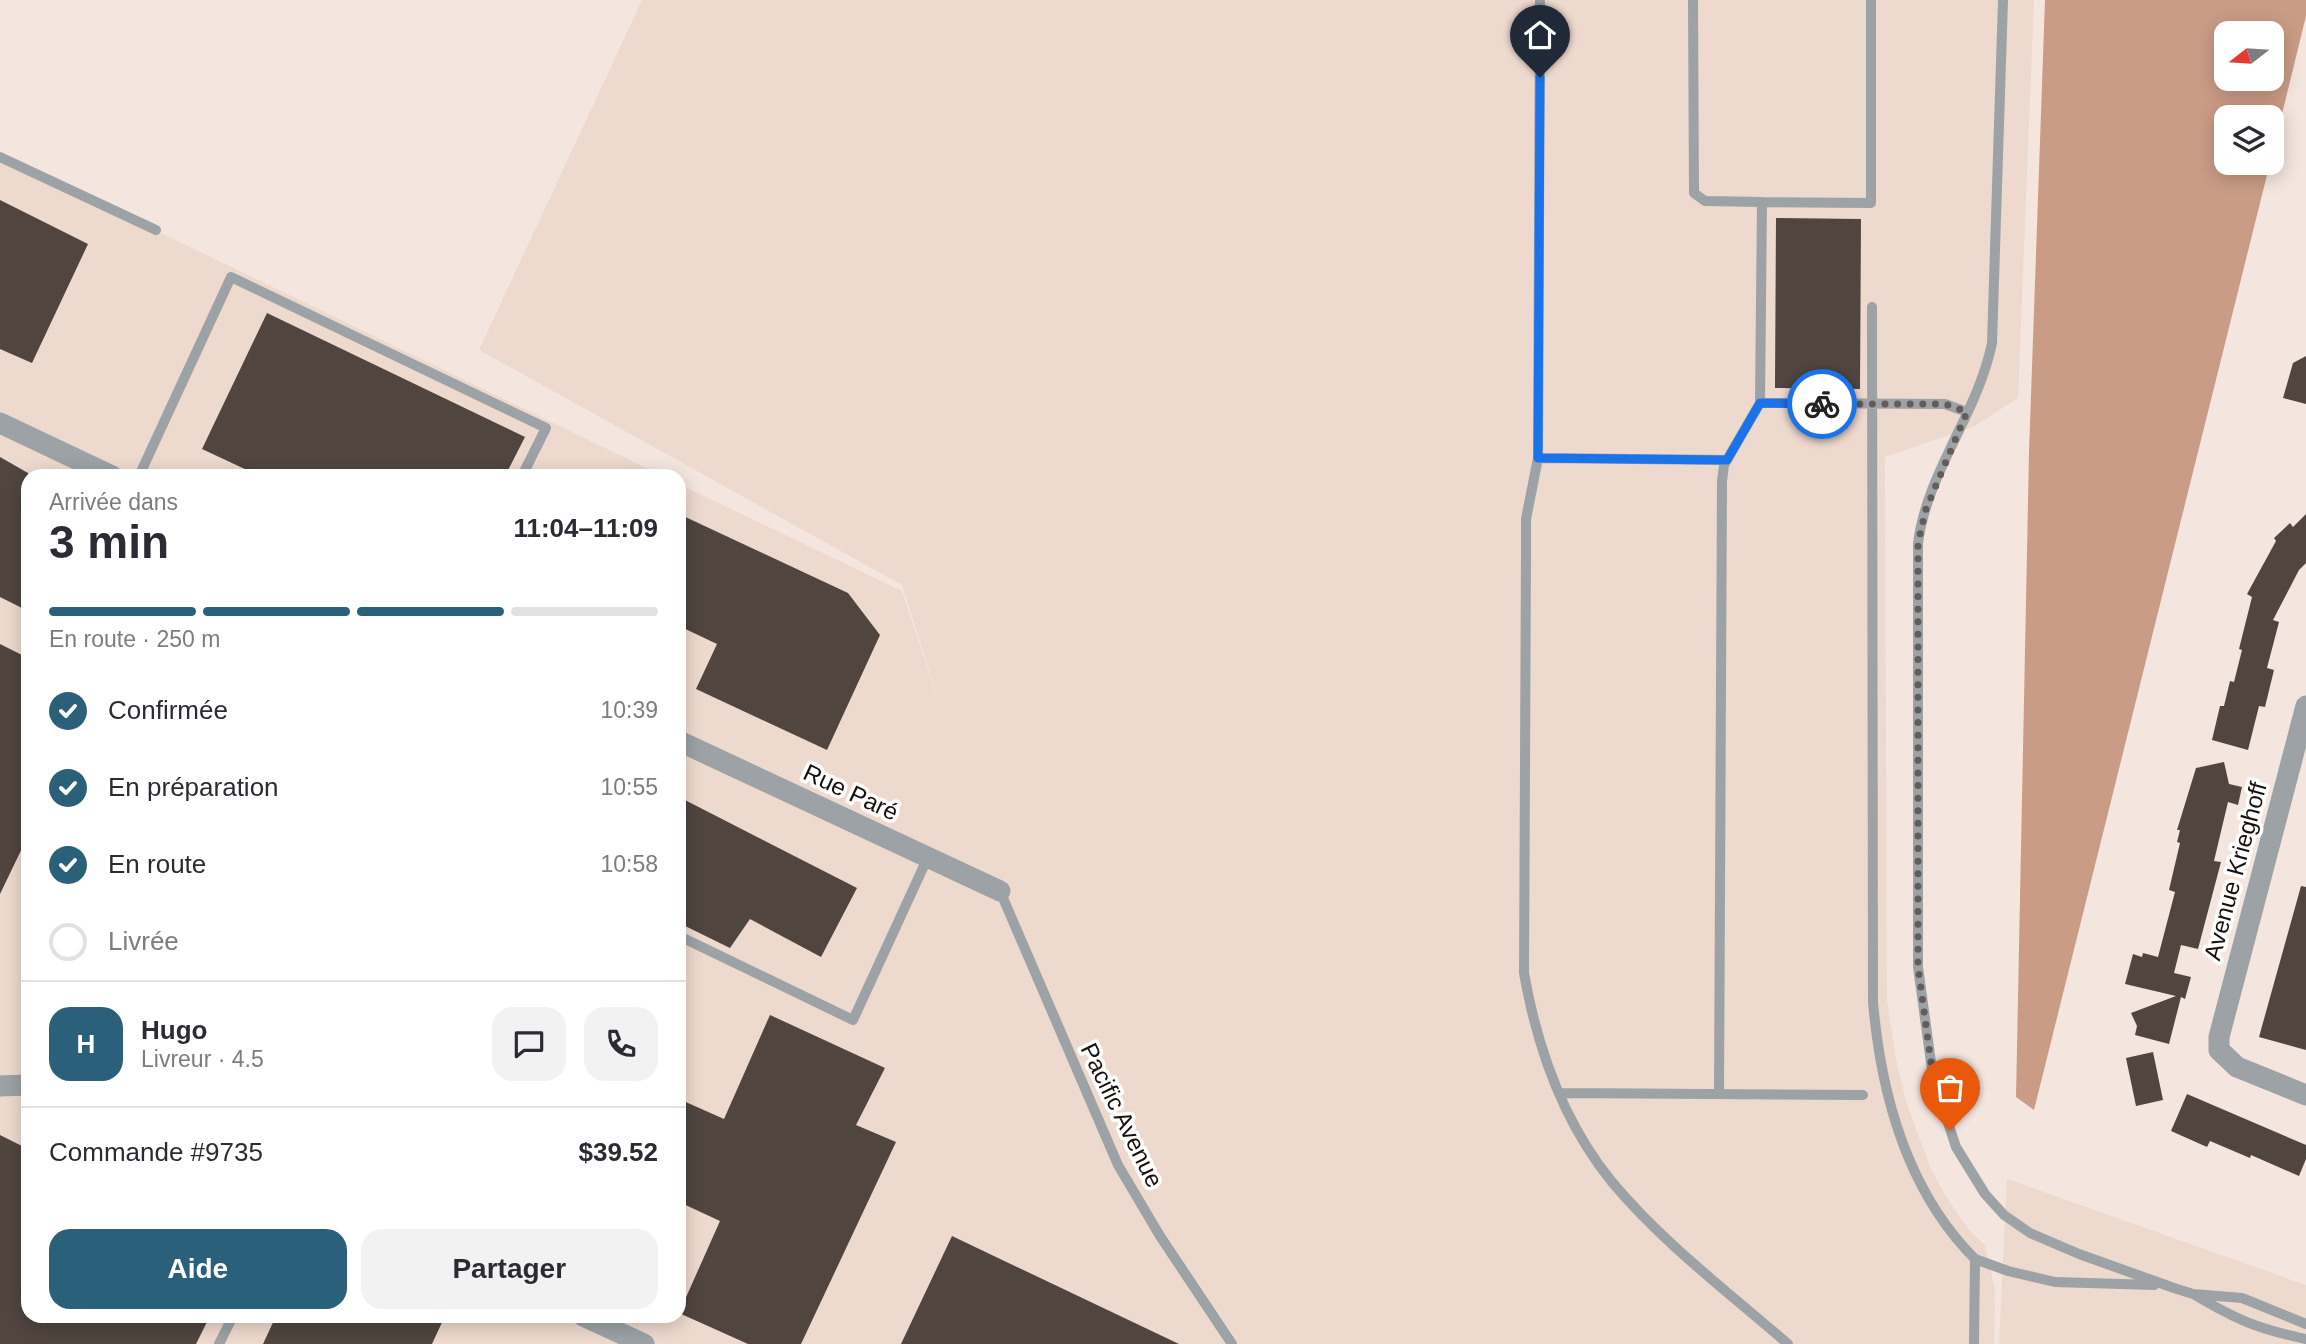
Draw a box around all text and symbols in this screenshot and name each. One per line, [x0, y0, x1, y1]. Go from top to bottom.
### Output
pin [1510, 5, 1570, 77]
icon: home [1521, 16, 1559, 54]
north arrow [2214, 21, 2284, 91]
map controls [2214, 21, 2284, 175]
button: layers [2214, 105, 2284, 175]
courier [1787, 369, 1857, 439]
icon: bike [1803, 385, 1841, 423]
text: Arrivée dans [49, 489, 178, 515]
text: 11:04–11:09 [513, 513, 658, 543]
text: 3 min [49, 516, 169, 568]
text: En route · 250 m [49, 626, 220, 652]
icon: check [49, 692, 87, 730]
text: Confirmée [108, 695, 228, 725]
text: 10:39 [600, 697, 658, 723]
street label: Rue Paré [799, 758, 903, 826]
icon: check [49, 769, 87, 807]
text: En préparation [108, 772, 279, 802]
text: 10:55 [600, 774, 658, 800]
street label: Avenue Krieghoff [2198, 779, 2272, 963]
icon: check [49, 846, 87, 884]
text: En route [108, 849, 206, 879]
text: 10:58 [600, 851, 658, 877]
text: Livrée [108, 926, 179, 956]
button: chat [492, 1007, 566, 1081]
button: phone [584, 1007, 658, 1081]
text: Hugo [141, 1015, 207, 1045]
text: H [77, 1029, 95, 1059]
street label: Pacific Avenue [1075, 1039, 1169, 1191]
text: Livreur · 4.5 [141, 1046, 264, 1072]
pin [1920, 1058, 1980, 1130]
icon: bag [1931, 1069, 1969, 1107]
text: Commande #9735 [49, 1137, 263, 1167]
text: $39.52 [578, 1137, 658, 1167]
button: Aide [49, 1229, 347, 1309]
button: Partager [361, 1229, 658, 1309]

